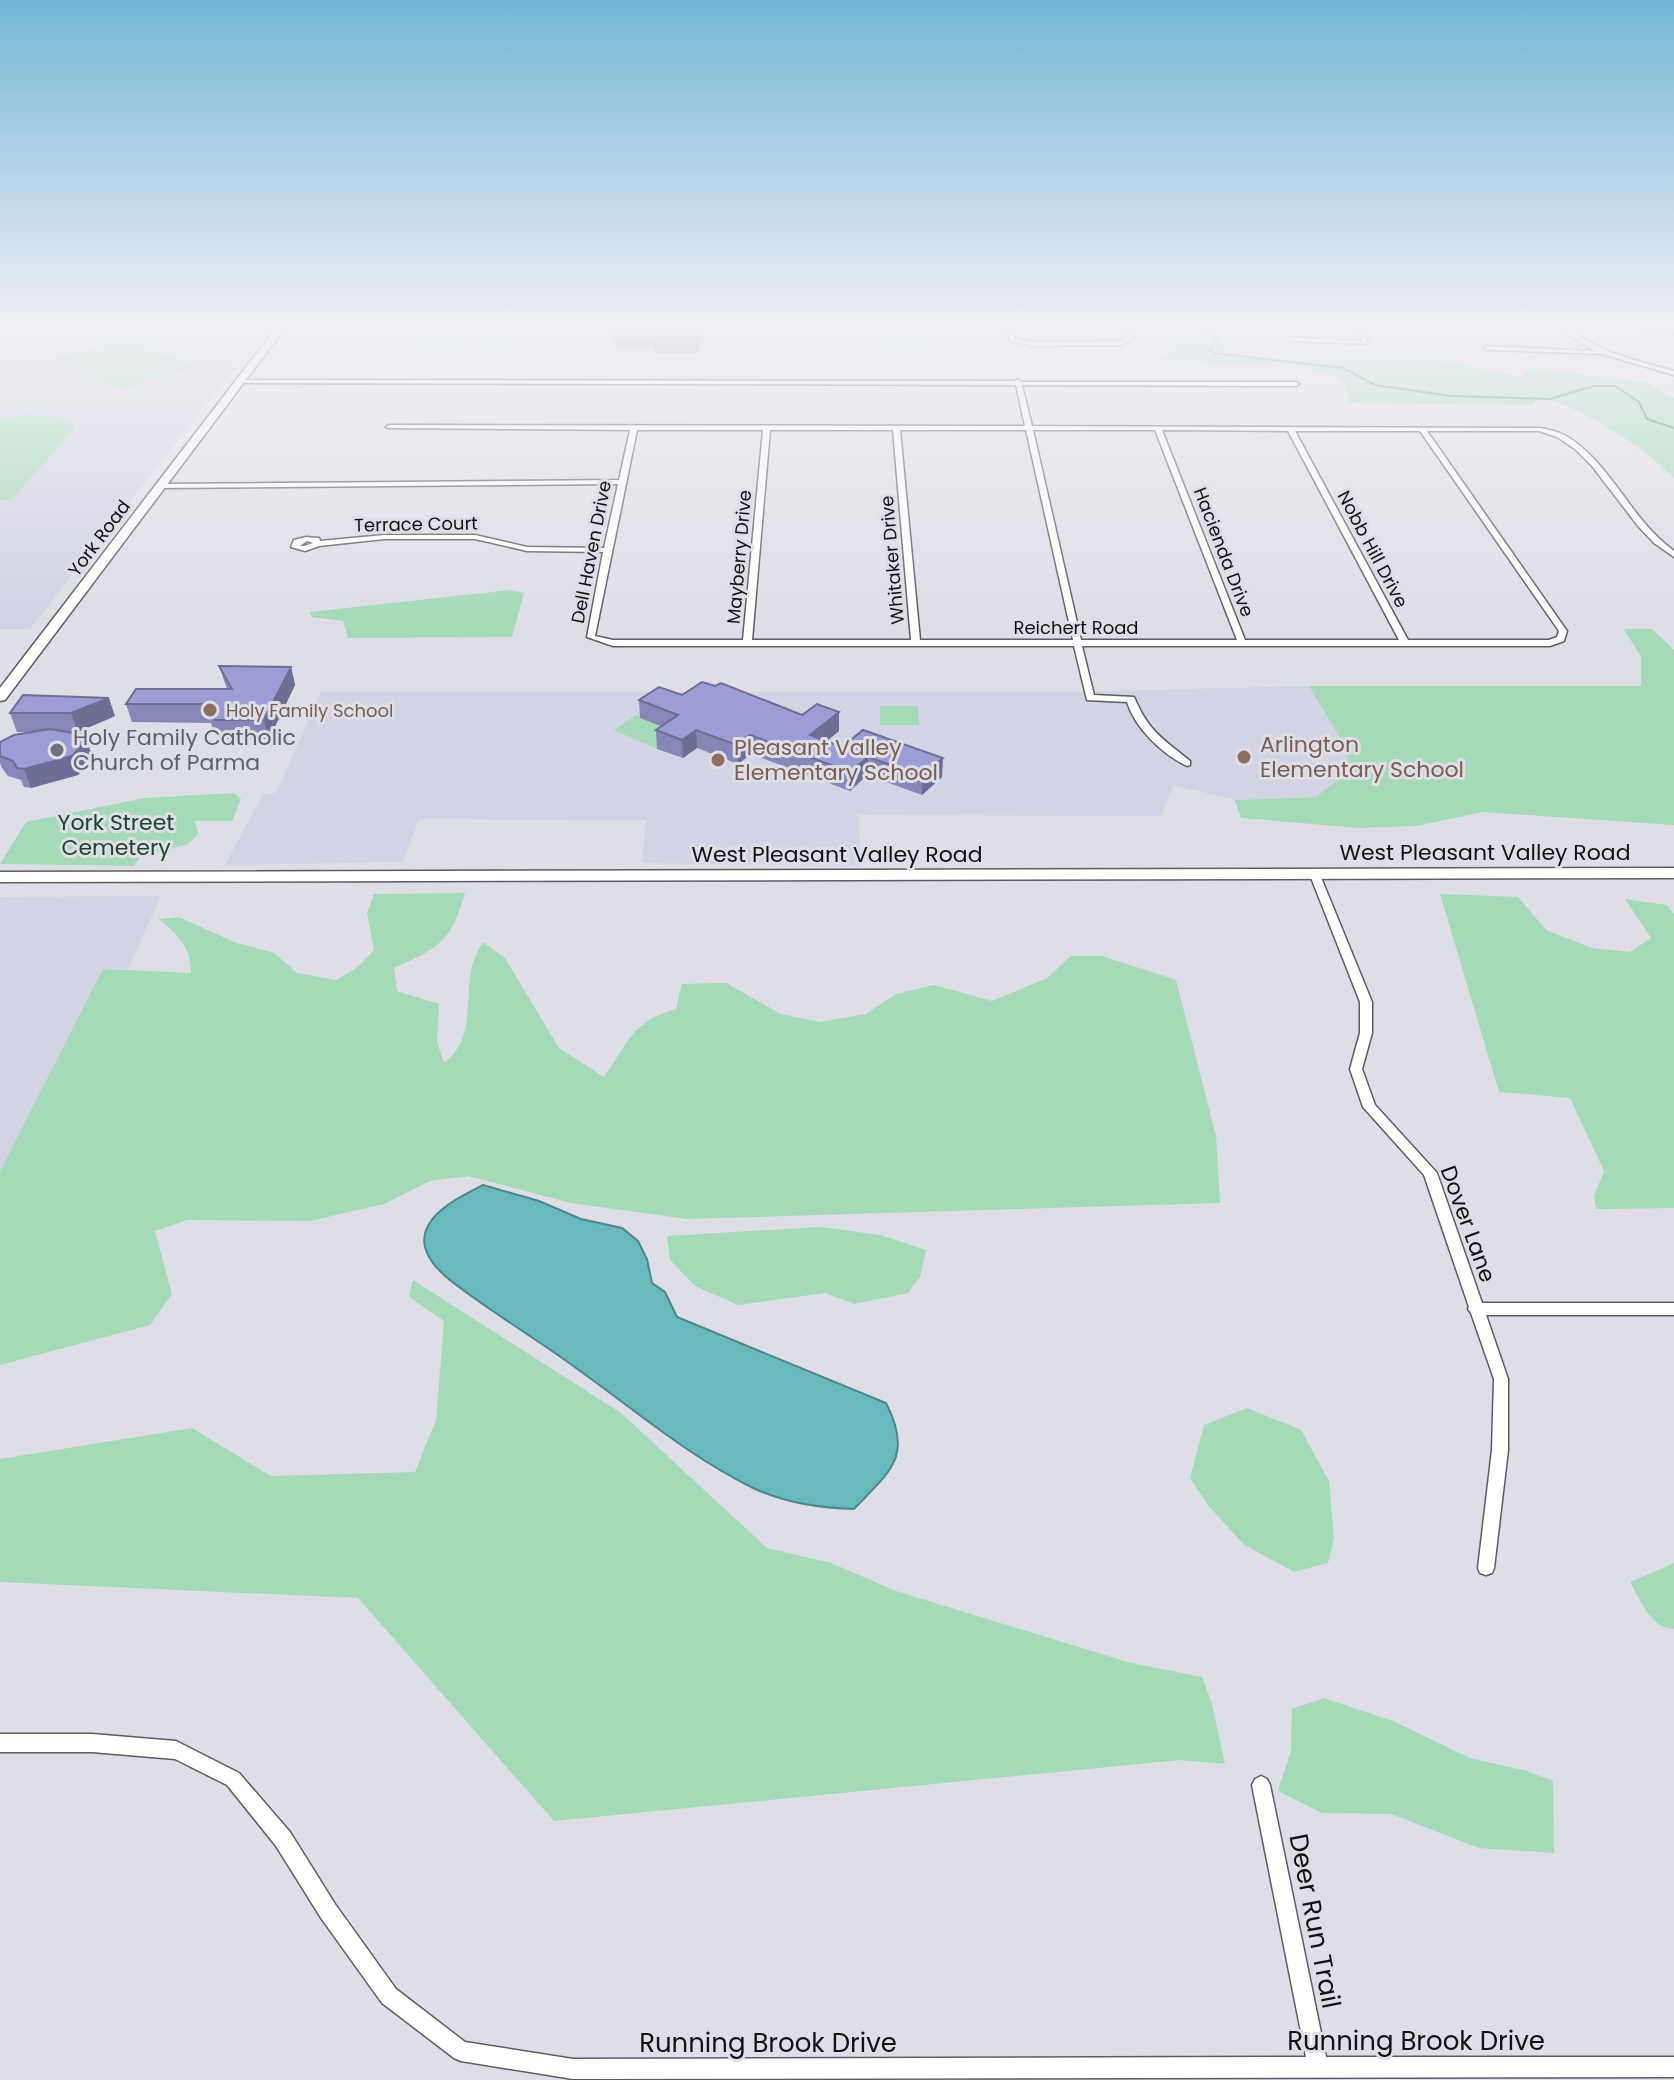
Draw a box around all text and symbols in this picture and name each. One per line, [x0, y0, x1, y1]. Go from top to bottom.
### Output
street label: Dell Haven Drive [565, 479, 617, 625]
street label: Hacienda Drive [1188, 484, 1260, 620]
street label: Nobb Hill Drive [1332, 486, 1414, 612]
street label: Mayberry Drive [721, 489, 757, 625]
street label: York Road [62, 495, 136, 581]
street label: Whitaker Drive [874, 495, 910, 625]
street label: Terrace Court [354, 510, 478, 538]
street label: Reichert Road [1013, 615, 1139, 640]
place label: Holy Family School [226, 698, 393, 723]
marker: Holy Family School [201, 701, 219, 719]
place label: Holy Family Catholic Church of Parma [73, 722, 296, 778]
place label: Arlington Elementary School [1260, 729, 1464, 785]
place label: Pleasant Valley Elementary School [734, 732, 938, 788]
marker: Holy Family Catholic Church of Parma [48, 741, 66, 759]
marker: Arlington Elementary School [1235, 748, 1253, 766]
marker: Pleasant Valley Elementary School [709, 751, 727, 769]
park label: York Street Cemetery [58, 807, 174, 863]
street label: West Pleasant Valley Road [1339, 837, 1631, 868]
street label: West Pleasant Valley Road [691, 839, 983, 870]
street label: Dover Lane [1433, 1161, 1503, 1287]
street label: Deer Run Trail [1280, 1830, 1350, 2012]
street label: Running Brook Drive [1287, 2023, 1545, 2059]
street label: Running Brook Drive [639, 2025, 897, 2061]

